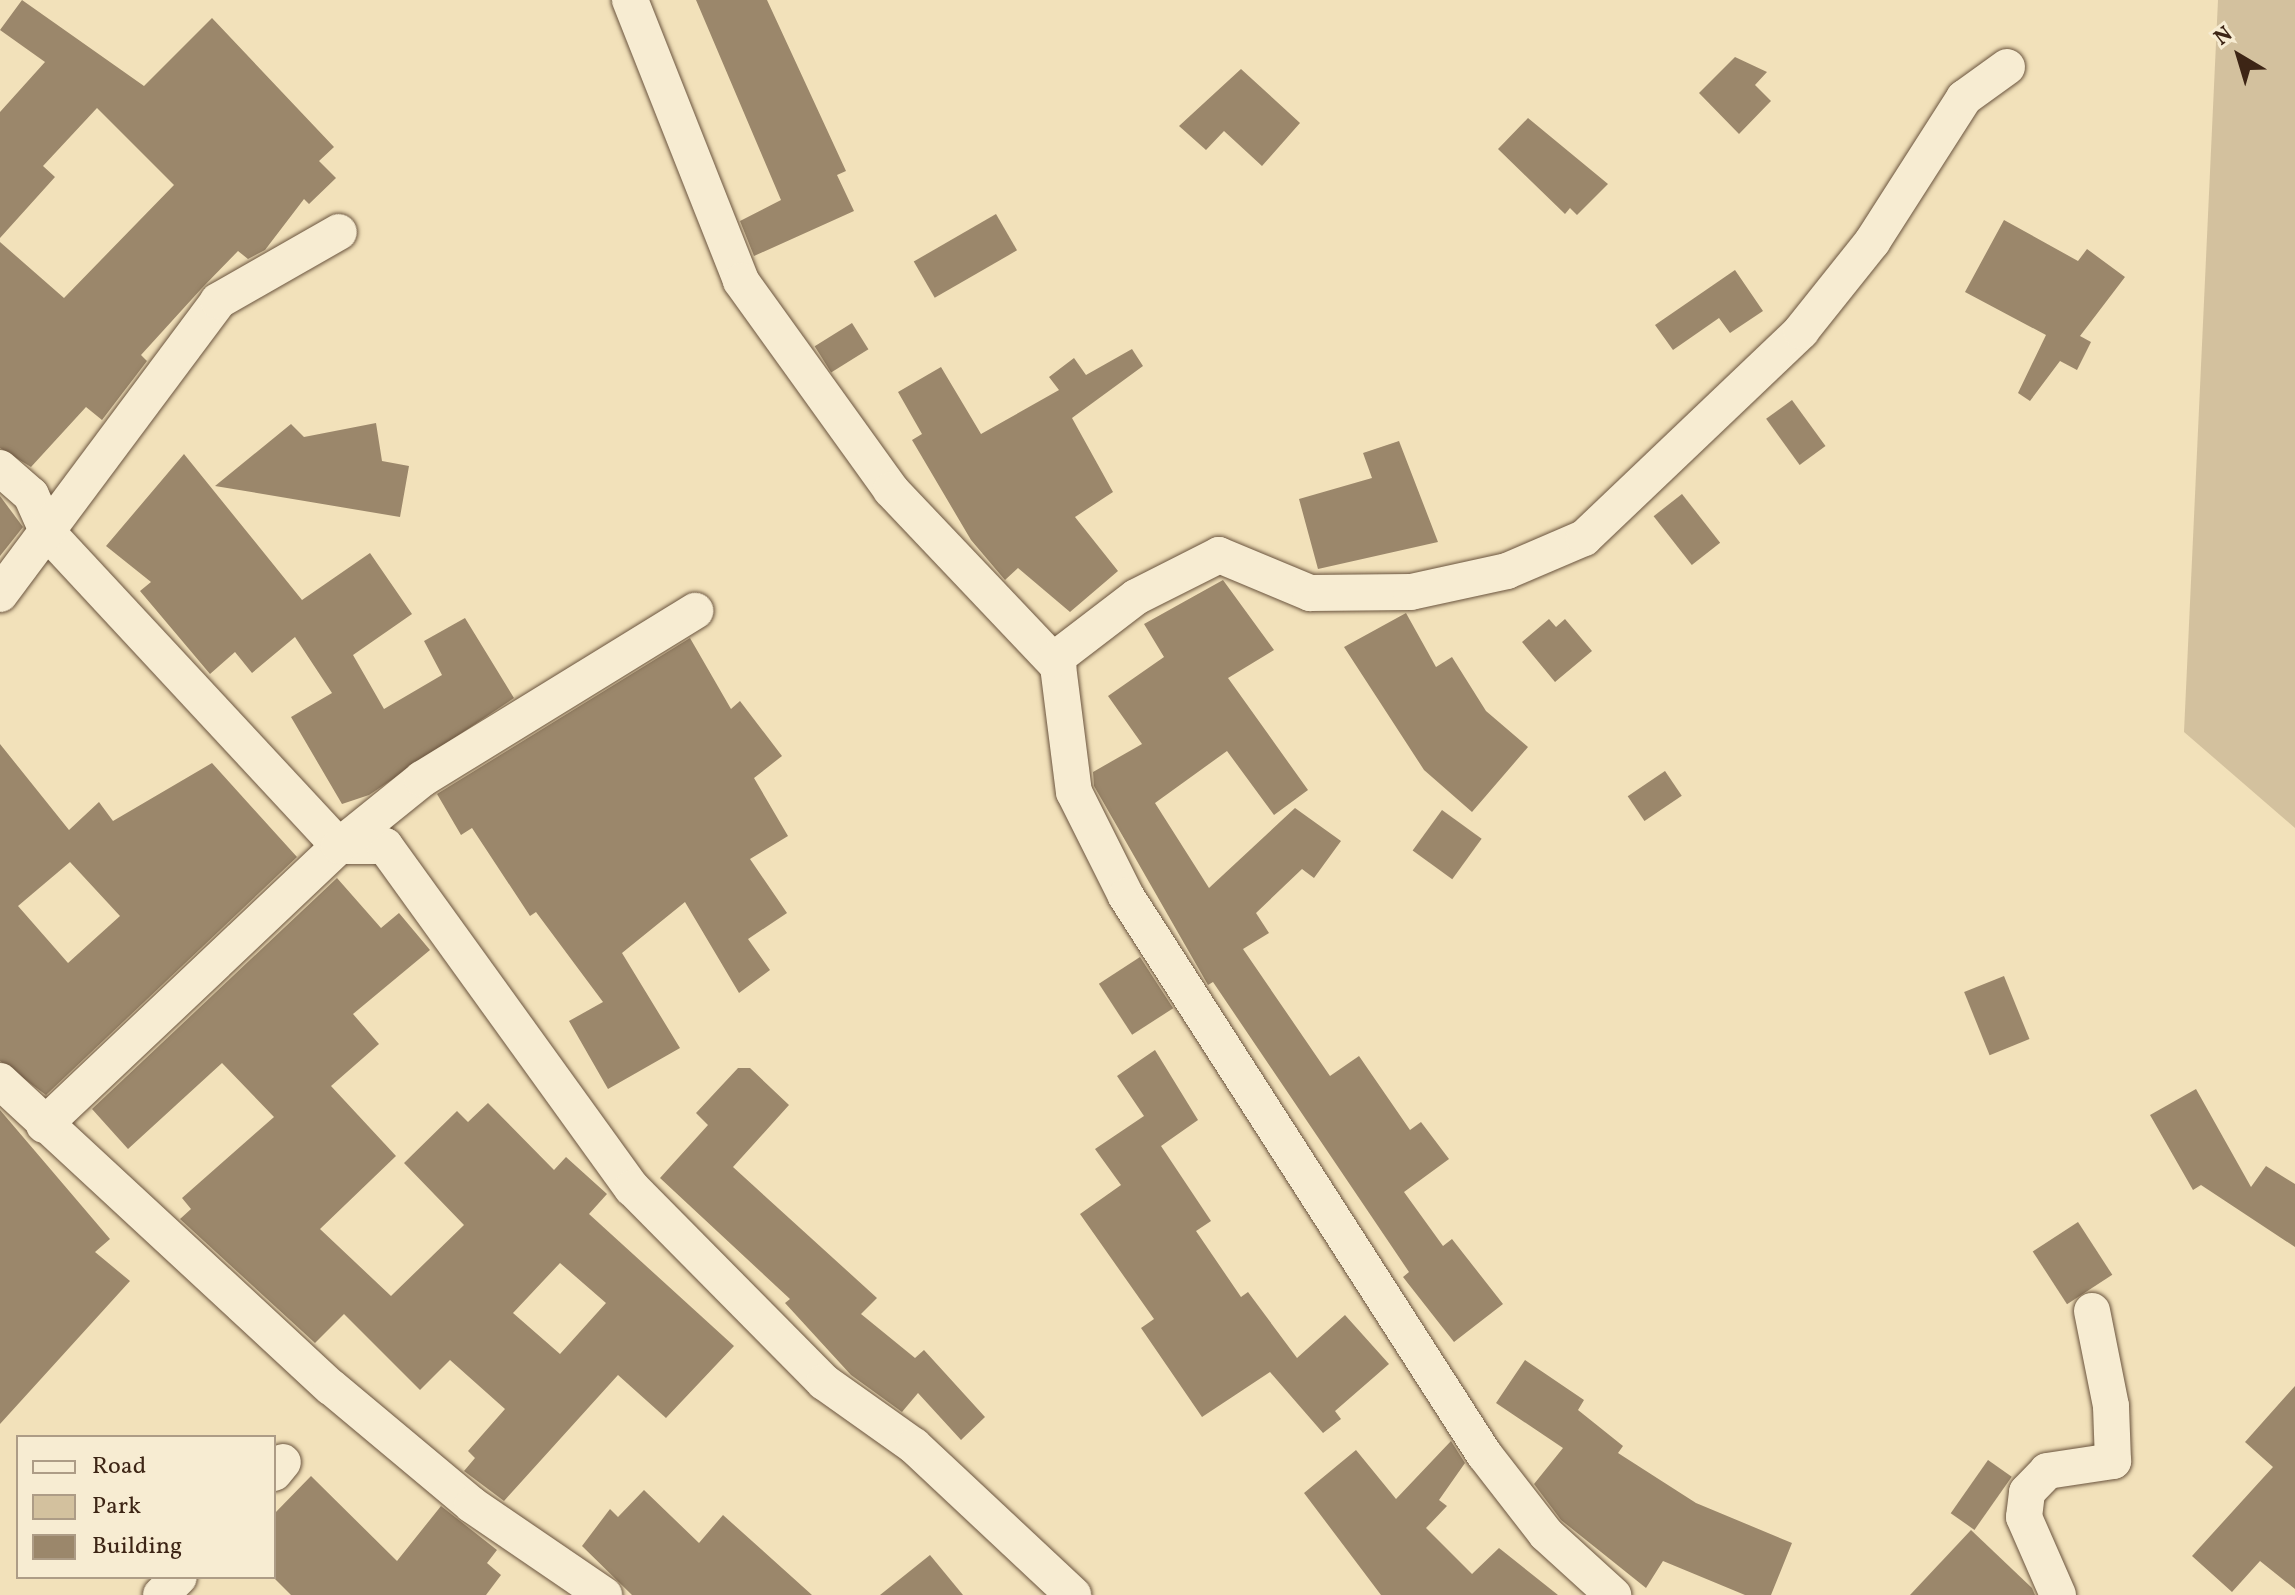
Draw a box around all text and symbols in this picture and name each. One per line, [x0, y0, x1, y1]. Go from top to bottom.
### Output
north arrow [2199, 16, 2279, 96]
text: N [2208, 20, 2240, 54]
legend [16, 1435, 276, 1579]
text: Road [92, 1450, 146, 1484]
text: Park [92, 1490, 141, 1524]
text: Building [92, 1530, 182, 1564]

